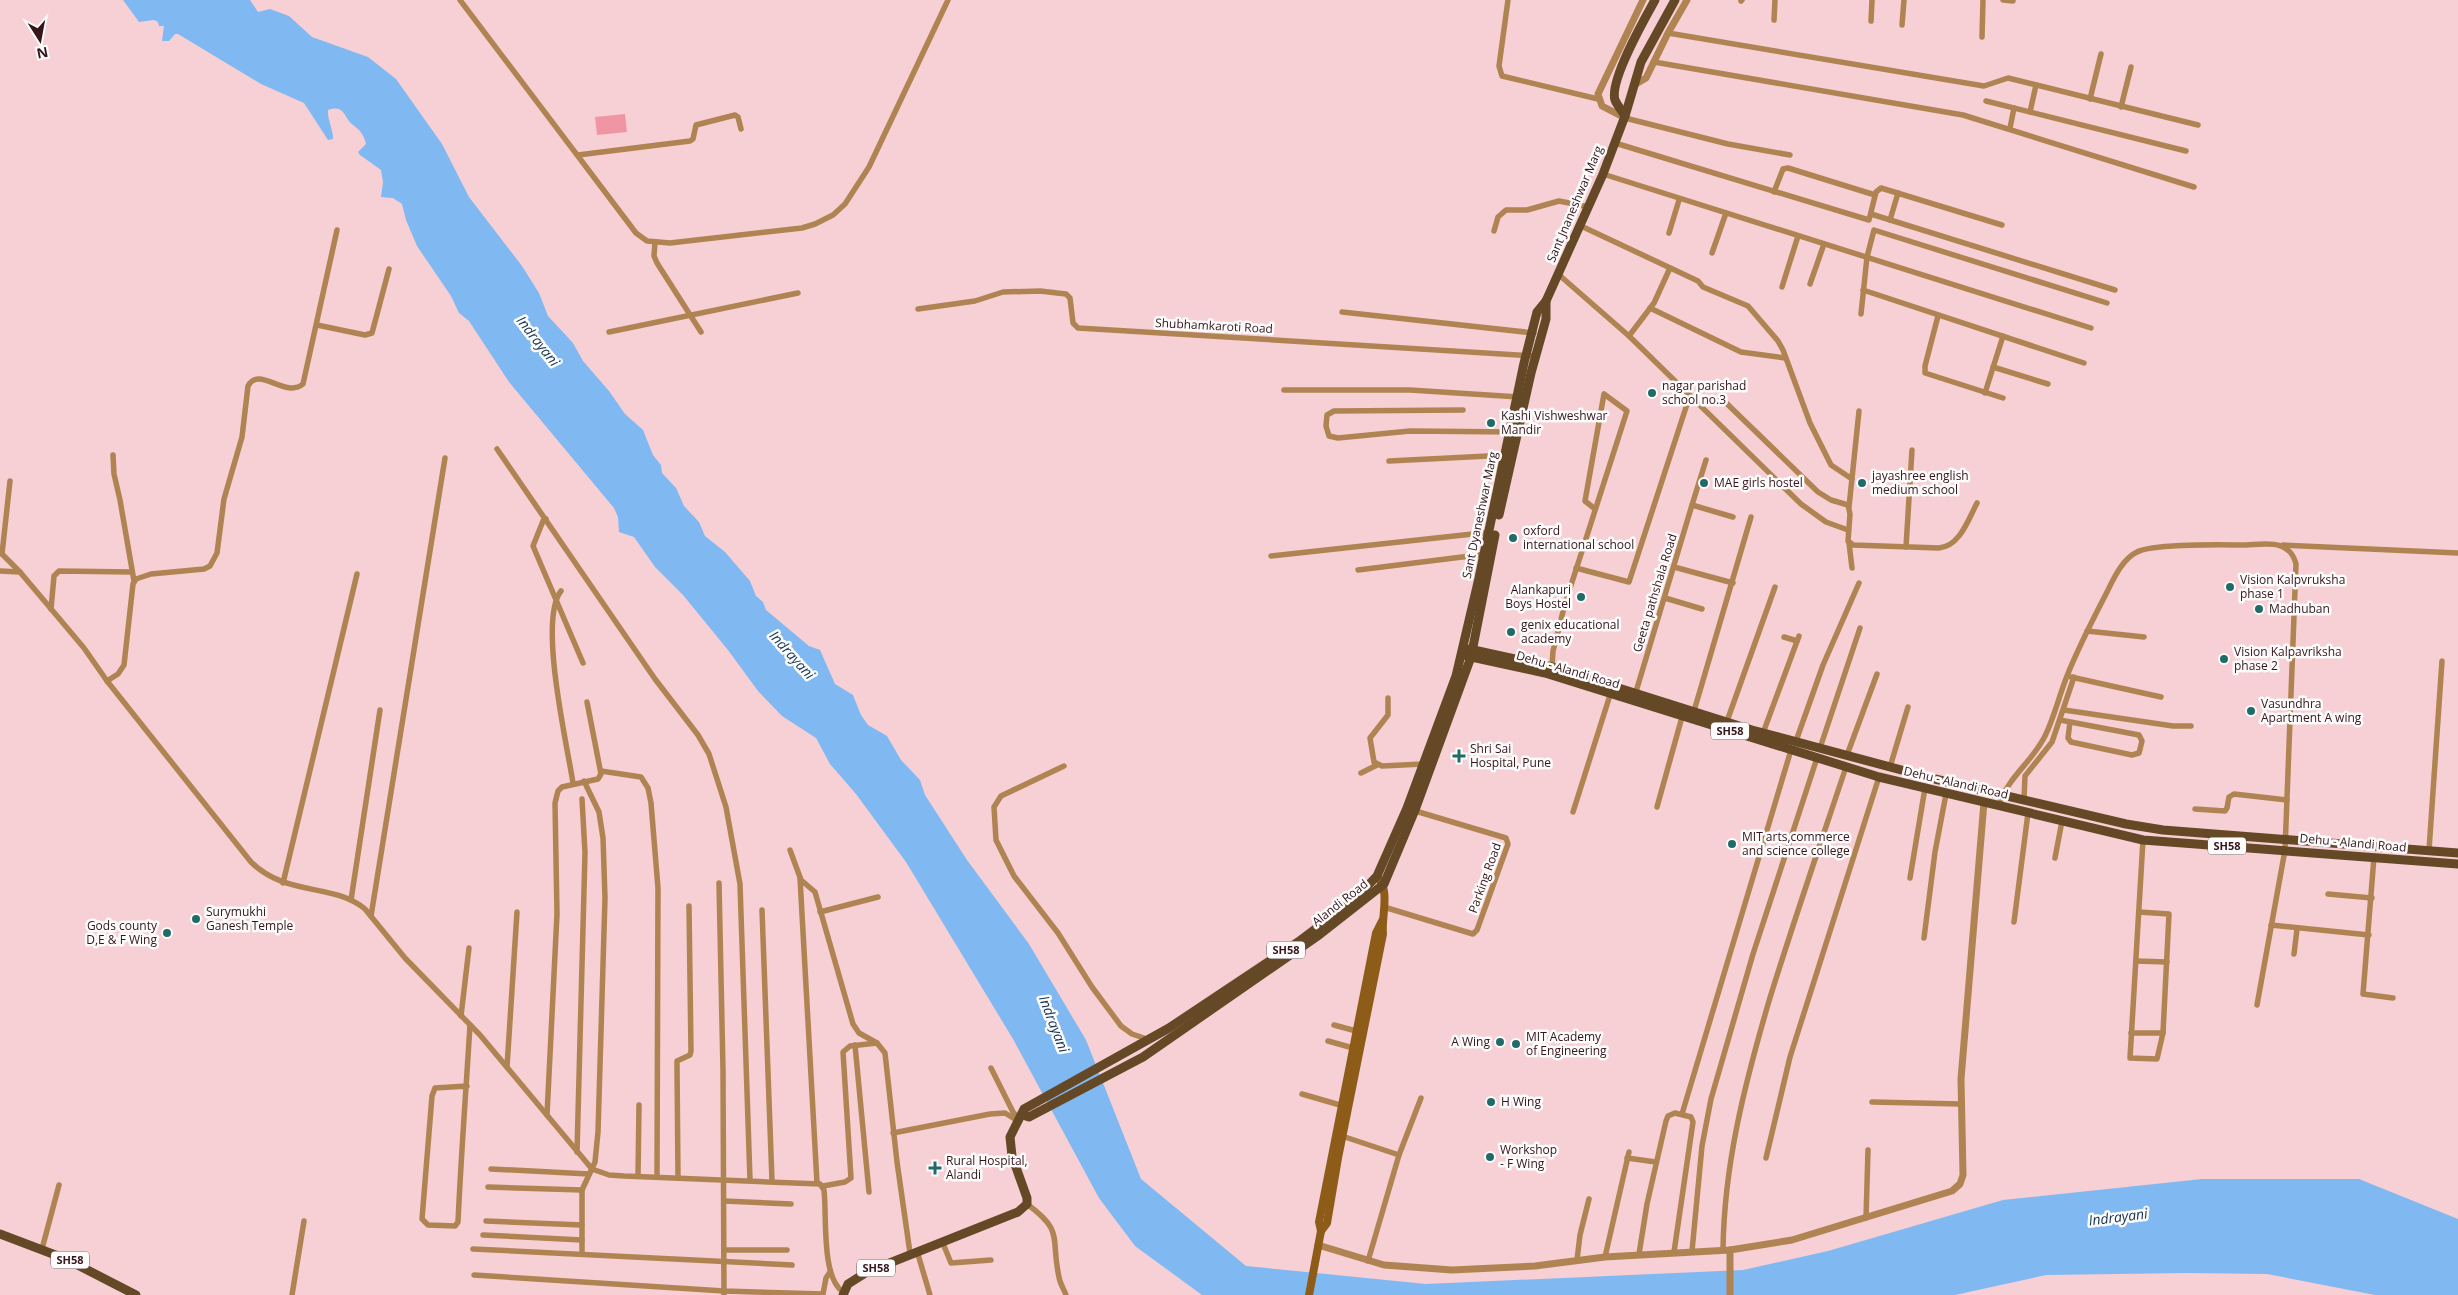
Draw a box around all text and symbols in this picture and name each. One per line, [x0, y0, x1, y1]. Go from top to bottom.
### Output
north arrow [15, 15, 65, 65]
text: N [35, 43, 50, 64]
street label: Sant Jnaneshwar Marg [1542, 142, 1607, 265]
water label: Indrayani [513, 311, 564, 370]
street label: Shubhamkaroti Road [1155, 314, 1273, 337]
place label: nagar parishad school no.3 [1662, 377, 1746, 408]
marker: nagar parishad school no.3 [1646, 387, 1658, 399]
place label: Kashi Vishweshwar Mandir [1501, 407, 1608, 438]
marker: Kashi Vishweshwar Mandir [1485, 417, 1497, 429]
street label: Sant Dyaneshwar Marg [1458, 449, 1501, 580]
place label: jayashree english medium school [1871, 467, 1969, 498]
place label: MAE girls hostel [1714, 474, 1803, 491]
marker: MAE girls hostel [1698, 477, 1710, 489]
marker: jayashree english medium school [1856, 477, 1868, 489]
place label: oxford international school [1523, 522, 1634, 553]
marker: oxford international school [1507, 532, 1519, 544]
street label: Geeta pathshala Road [1628, 532, 1681, 654]
place label: Vision Kalpvruksha phase 1 [2240, 571, 2345, 602]
place label: Alankapuri Boys Hostel [1505, 581, 1571, 612]
marker: Vision Kalpvruksha phase 1 [2224, 581, 2236, 593]
marker: Alankapuri Boys Hostel [1575, 591, 1587, 603]
place label: Madhuban [2269, 600, 2330, 617]
marker: Madhuban [2253, 603, 2265, 615]
place label: genix educational academy [1521, 616, 1619, 647]
water label: Indrayani [765, 626, 820, 683]
marker: genix educational academy [1505, 626, 1517, 638]
place label: Vision Kalpavriksha phase 2 [2234, 643, 2342, 674]
street label: Dehu - Alandi Road [1514, 647, 1622, 692]
marker: Vision Kalpavriksha phase 2 [2218, 653, 2230, 665]
place label: Vasundhra Apartment A wing [2261, 695, 2362, 726]
marker: Vasundhra Apartment A wing [2245, 705, 2257, 717]
road number: SH58 [1711, 722, 1749, 739]
place label: Shri Sai Hospital, Pune [1470, 740, 1551, 771]
marker: Shri Sai Hospital, Pune [1452, 749, 1466, 763]
street label: Dehu - Alandi Road [1902, 762, 2010, 803]
place label: MIT arts,commerce and science college [1742, 828, 1850, 859]
street label: Dehu - Alandi Road [2299, 829, 2407, 856]
marker: MIT arts,commerce and science college [1726, 838, 1738, 850]
road number: SH58 [2208, 838, 2246, 854]
street label: Parking Road [1464, 840, 1505, 915]
street label: Alandi Road [1308, 875, 1371, 930]
place label: Surymukhi Ganesh Temple [206, 903, 294, 934]
marker: Surymukhi Ganesh Temple [190, 913, 202, 925]
place label: Gods county D,E & F Wing [86, 917, 158, 948]
marker: Gods county D,E & F Wing [161, 927, 173, 939]
road number: SH58 [1267, 942, 1305, 958]
water label: Indrayani [1035, 993, 1074, 1055]
place label: MIT Academy of Engineering [1526, 1028, 1607, 1059]
place label: A Wing [1451, 1033, 1490, 1050]
marker: A Wing [1494, 1036, 1506, 1048]
marker: MIT Academy of Engineering [1510, 1038, 1522, 1050]
place label: H Wing [1501, 1093, 1541, 1110]
marker: H Wing [1485, 1096, 1497, 1108]
place label: Workshop - F Wing [1500, 1141, 1557, 1172]
marker: Workshop - F Wing [1484, 1151, 1496, 1163]
place label: Rural Hospital, Alandi [946, 1152, 1028, 1183]
marker: Rural Hospital, Alandi [928, 1161, 942, 1175]
water label: Indrayani [2087, 1203, 2149, 1230]
road number: SH58 [51, 1252, 89, 1268]
road number: SH58 [857, 1260, 895, 1276]

